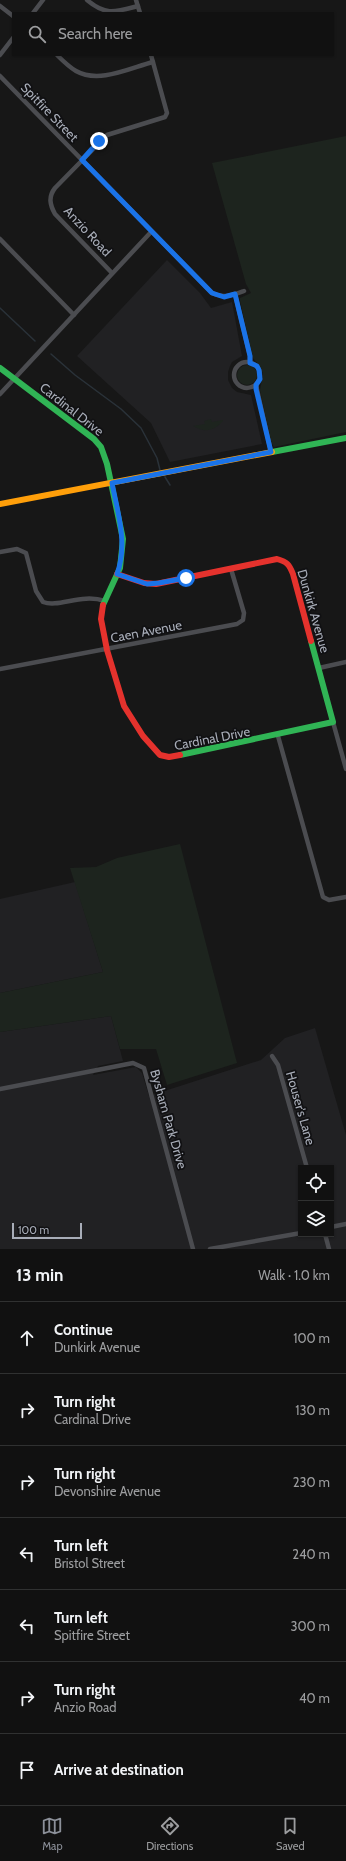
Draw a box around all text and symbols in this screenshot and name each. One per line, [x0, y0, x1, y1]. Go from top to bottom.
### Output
search box [12, 12, 334, 56]
icon: search [26, 23, 48, 45]
text: Search here [58, 25, 133, 43]
street label: Spitfire Street [18, 79, 83, 145]
route end [90, 132, 108, 150]
street label: Anzio Road [61, 203, 115, 259]
street label: Cardinal Drive [37, 379, 107, 439]
street label: Dunkirk Avenue [294, 567, 334, 655]
route start [177, 569, 195, 587]
street label: Caen Avenue [109, 616, 183, 646]
street label: Cardinal Drive [173, 723, 252, 753]
street label: Bysham Park Drive [147, 1068, 191, 1171]
street label: Houser's Lane [283, 1069, 319, 1147]
map controls [298, 1165, 334, 1237]
button: locate [298, 1165, 334, 1201]
button: layers [298, 1201, 334, 1237]
scale bar [12, 1221, 82, 1240]
text: 100 m [18, 1223, 49, 1237]
text: 13 min [16, 1265, 64, 1285]
text: Walk · 1.0 km [258, 1267, 330, 1283]
text: Continue [54, 1321, 113, 1339]
icon: ahead [16, 1327, 38, 1349]
text: 100 m [293, 1330, 330, 1346]
text: Dunkirk Avenue [54, 1339, 140, 1355]
text: Turn right [54, 1393, 115, 1411]
icon: right [16, 1399, 38, 1421]
text: 130 m [295, 1402, 330, 1418]
text: Cardinal Drive [54, 1411, 131, 1427]
text: Turn right [54, 1465, 115, 1483]
icon: right [16, 1471, 38, 1493]
text: 230 m [293, 1474, 330, 1490]
text: Devonshire Avenue [54, 1483, 161, 1499]
text: Turn left [54, 1537, 108, 1555]
icon: left [16, 1543, 38, 1565]
text: 240 m [292, 1546, 330, 1562]
text: Bristol Street [54, 1555, 125, 1571]
text: Turn left [54, 1609, 108, 1627]
icon: left [16, 1615, 38, 1637]
text: 300 m [290, 1618, 330, 1634]
text: Spitfire Street [54, 1627, 130, 1643]
text: Turn right [54, 1681, 115, 1699]
icon: right [16, 1687, 38, 1709]
text: 40 m [299, 1690, 330, 1706]
text: Anzio Road [54, 1699, 116, 1715]
icon: arrive [16, 1759, 38, 1781]
text: Arrive at destination [54, 1761, 184, 1779]
tab: Map [41, 1815, 63, 1853]
tab: Directions [146, 1815, 193, 1853]
tab: Saved [276, 1815, 305, 1853]

